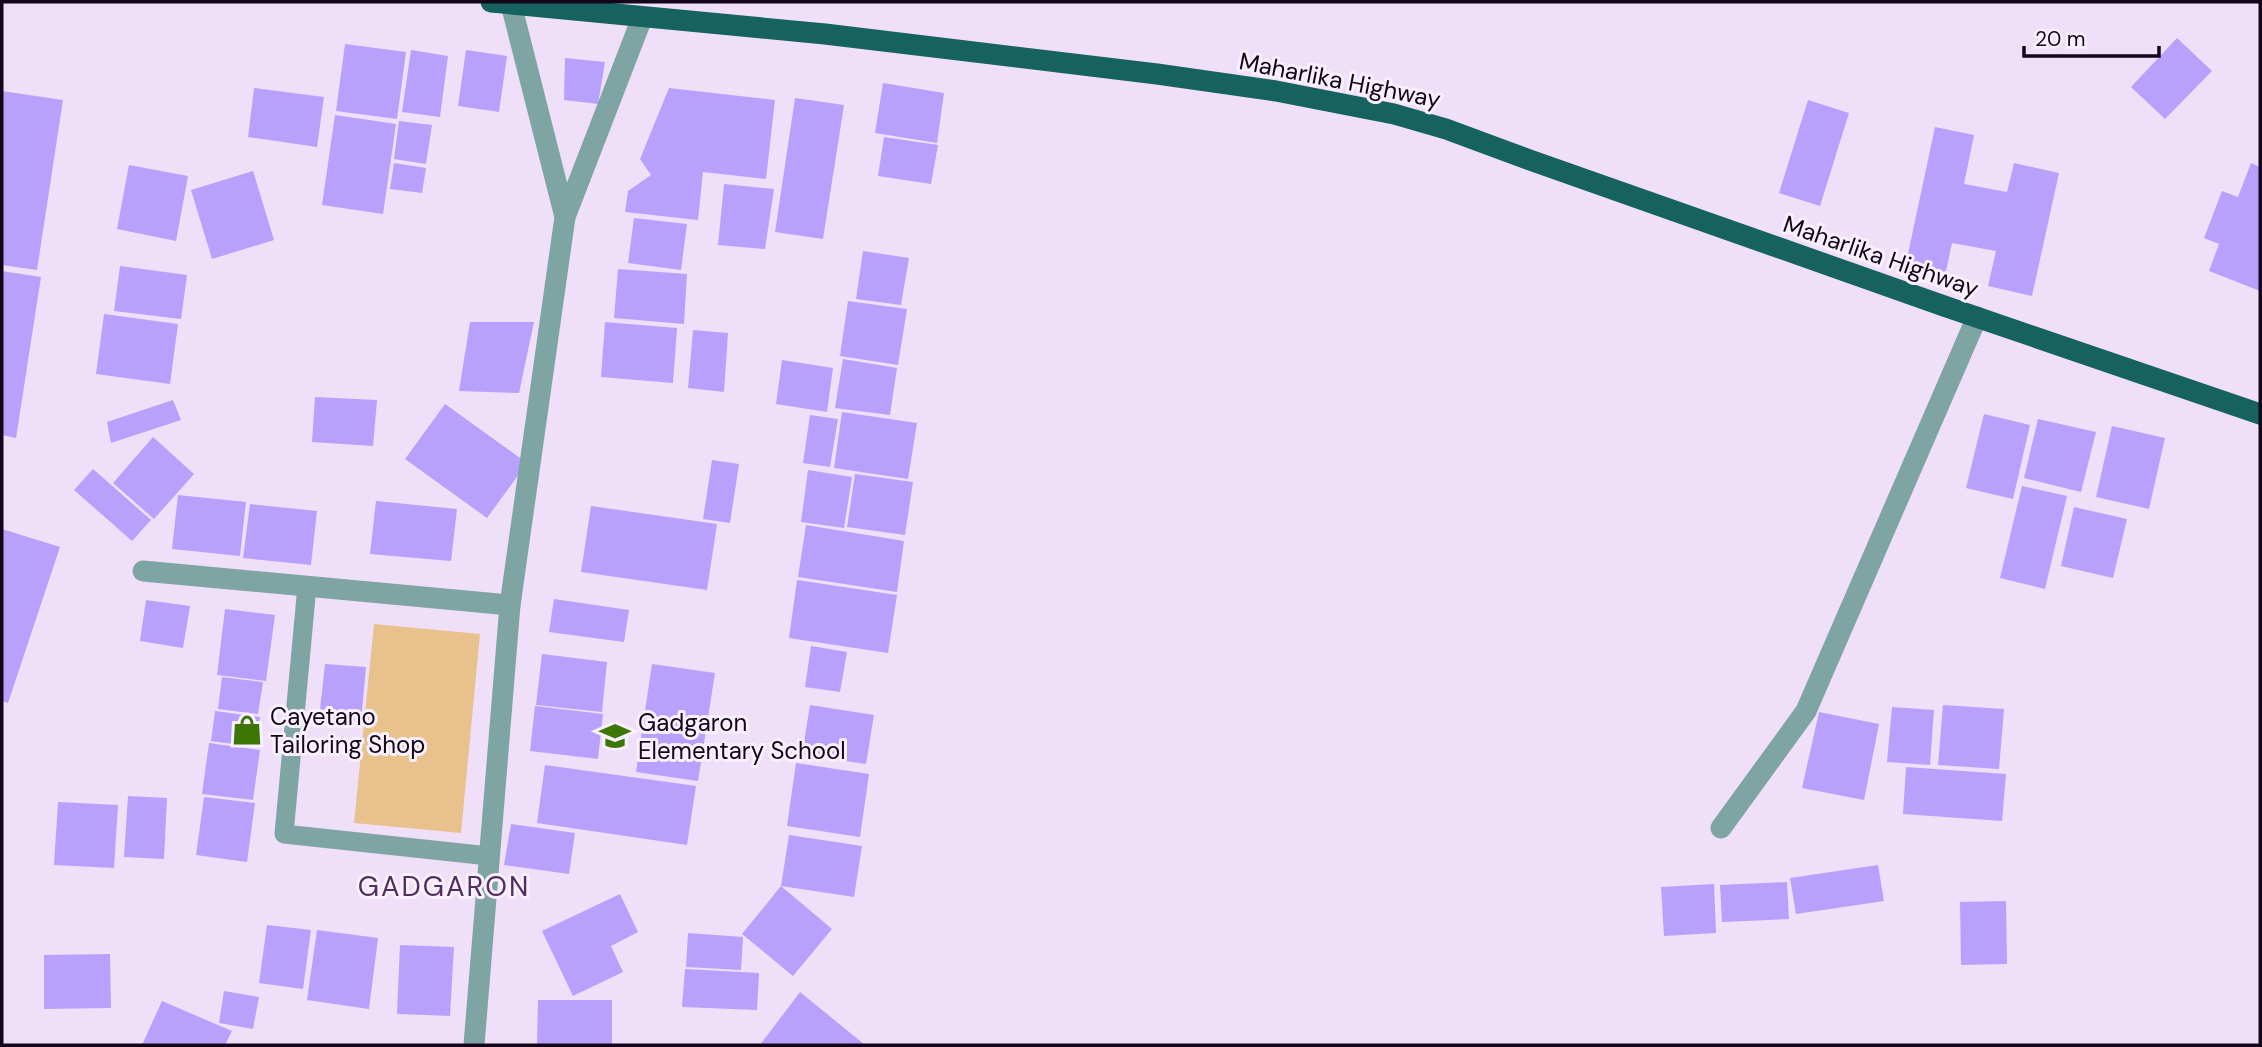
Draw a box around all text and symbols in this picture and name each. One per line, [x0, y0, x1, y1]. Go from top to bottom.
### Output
scale bar [2024, 14, 2159, 58]
text: 20 m [2035, 25, 2086, 53]
street label: Maharlika Highway [1237, 45, 1443, 115]
street label: Maharlika Highway [1779, 208, 1983, 304]
place label: Cayetano Tailoring Shop [270, 701, 425, 760]
place label: Gadgaron Elementary School [638, 707, 846, 766]
shop icon: Cayetano Tailoring Shop [230, 713, 264, 747]
school or university icon: Gadgaron Elementary School [598, 719, 632, 753]
district label: GADGARON [358, 868, 530, 905]

